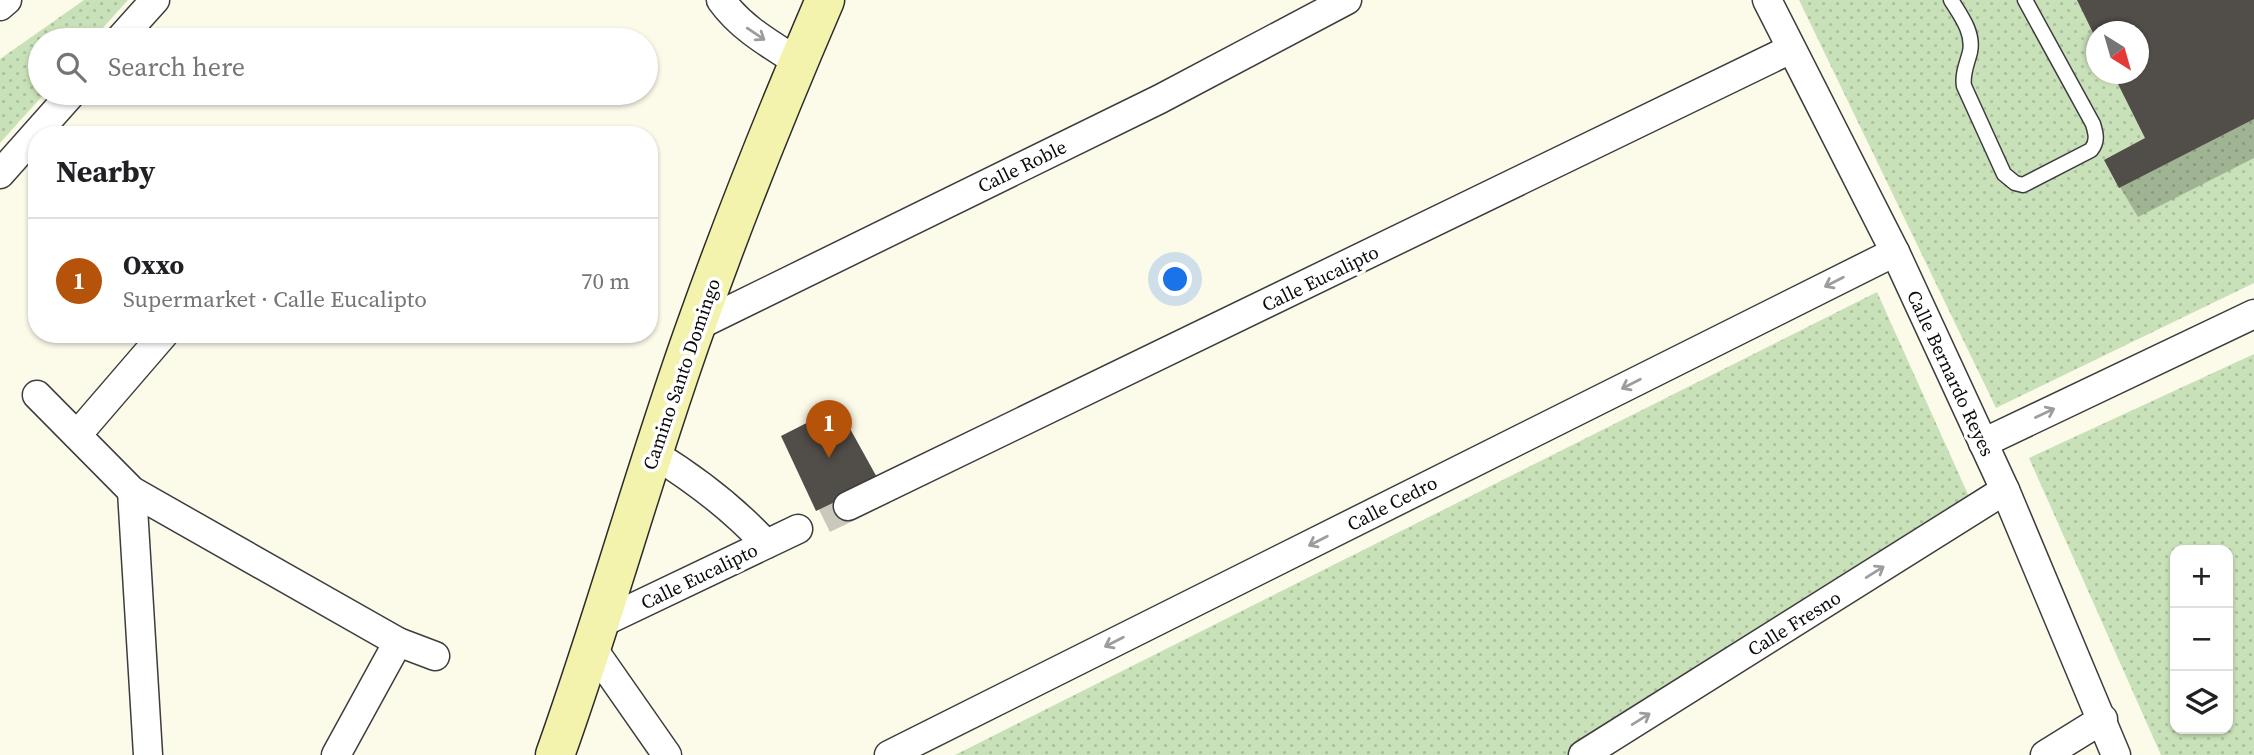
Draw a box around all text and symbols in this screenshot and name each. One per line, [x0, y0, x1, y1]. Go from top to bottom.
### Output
north arrow [2086, 21, 2149, 84]
one-way arrow [746, 27, 765, 42]
search box [28, 28, 658, 105]
icon: search [52, 48, 90, 86]
text: Search here [108, 49, 245, 85]
street label: Calle Roble [973, 133, 1071, 199]
text: Nearby [56, 151, 155, 192]
street label: Calle Eucalipto [1257, 239, 1383, 317]
text: Oxxo [123, 247, 184, 283]
your location [1158, 262, 1192, 296]
text: 1 [73, 265, 85, 297]
text: 70 m [581, 265, 630, 297]
street label: Camino Santo Domingo [636, 275, 726, 473]
one-way arrow [1824, 276, 1845, 290]
text: Supermarket · Calle Eucalipto [123, 283, 427, 315]
street label: Calle Bernardo Reyes [1901, 286, 2001, 460]
one-way arrow [1621, 378, 1642, 392]
pin: 1 [806, 400, 852, 458]
one-way arrow [2034, 406, 2055, 420]
street label: Calle Cedro [1343, 469, 1441, 537]
one-way arrow [1308, 534, 1329, 548]
street label: Calle Eucalipto [636, 537, 762, 615]
map controls [2170, 545, 2233, 734]
button: + [2170, 545, 2233, 608]
one-way arrow [1864, 564, 1884, 578]
street label: Calle Fresno [1742, 584, 1846, 662]
button: − [2170, 608, 2233, 671]
one-way arrow [1104, 636, 1125, 650]
button: layers [2170, 671, 2233, 734]
one-way arrow [1630, 711, 1650, 725]

